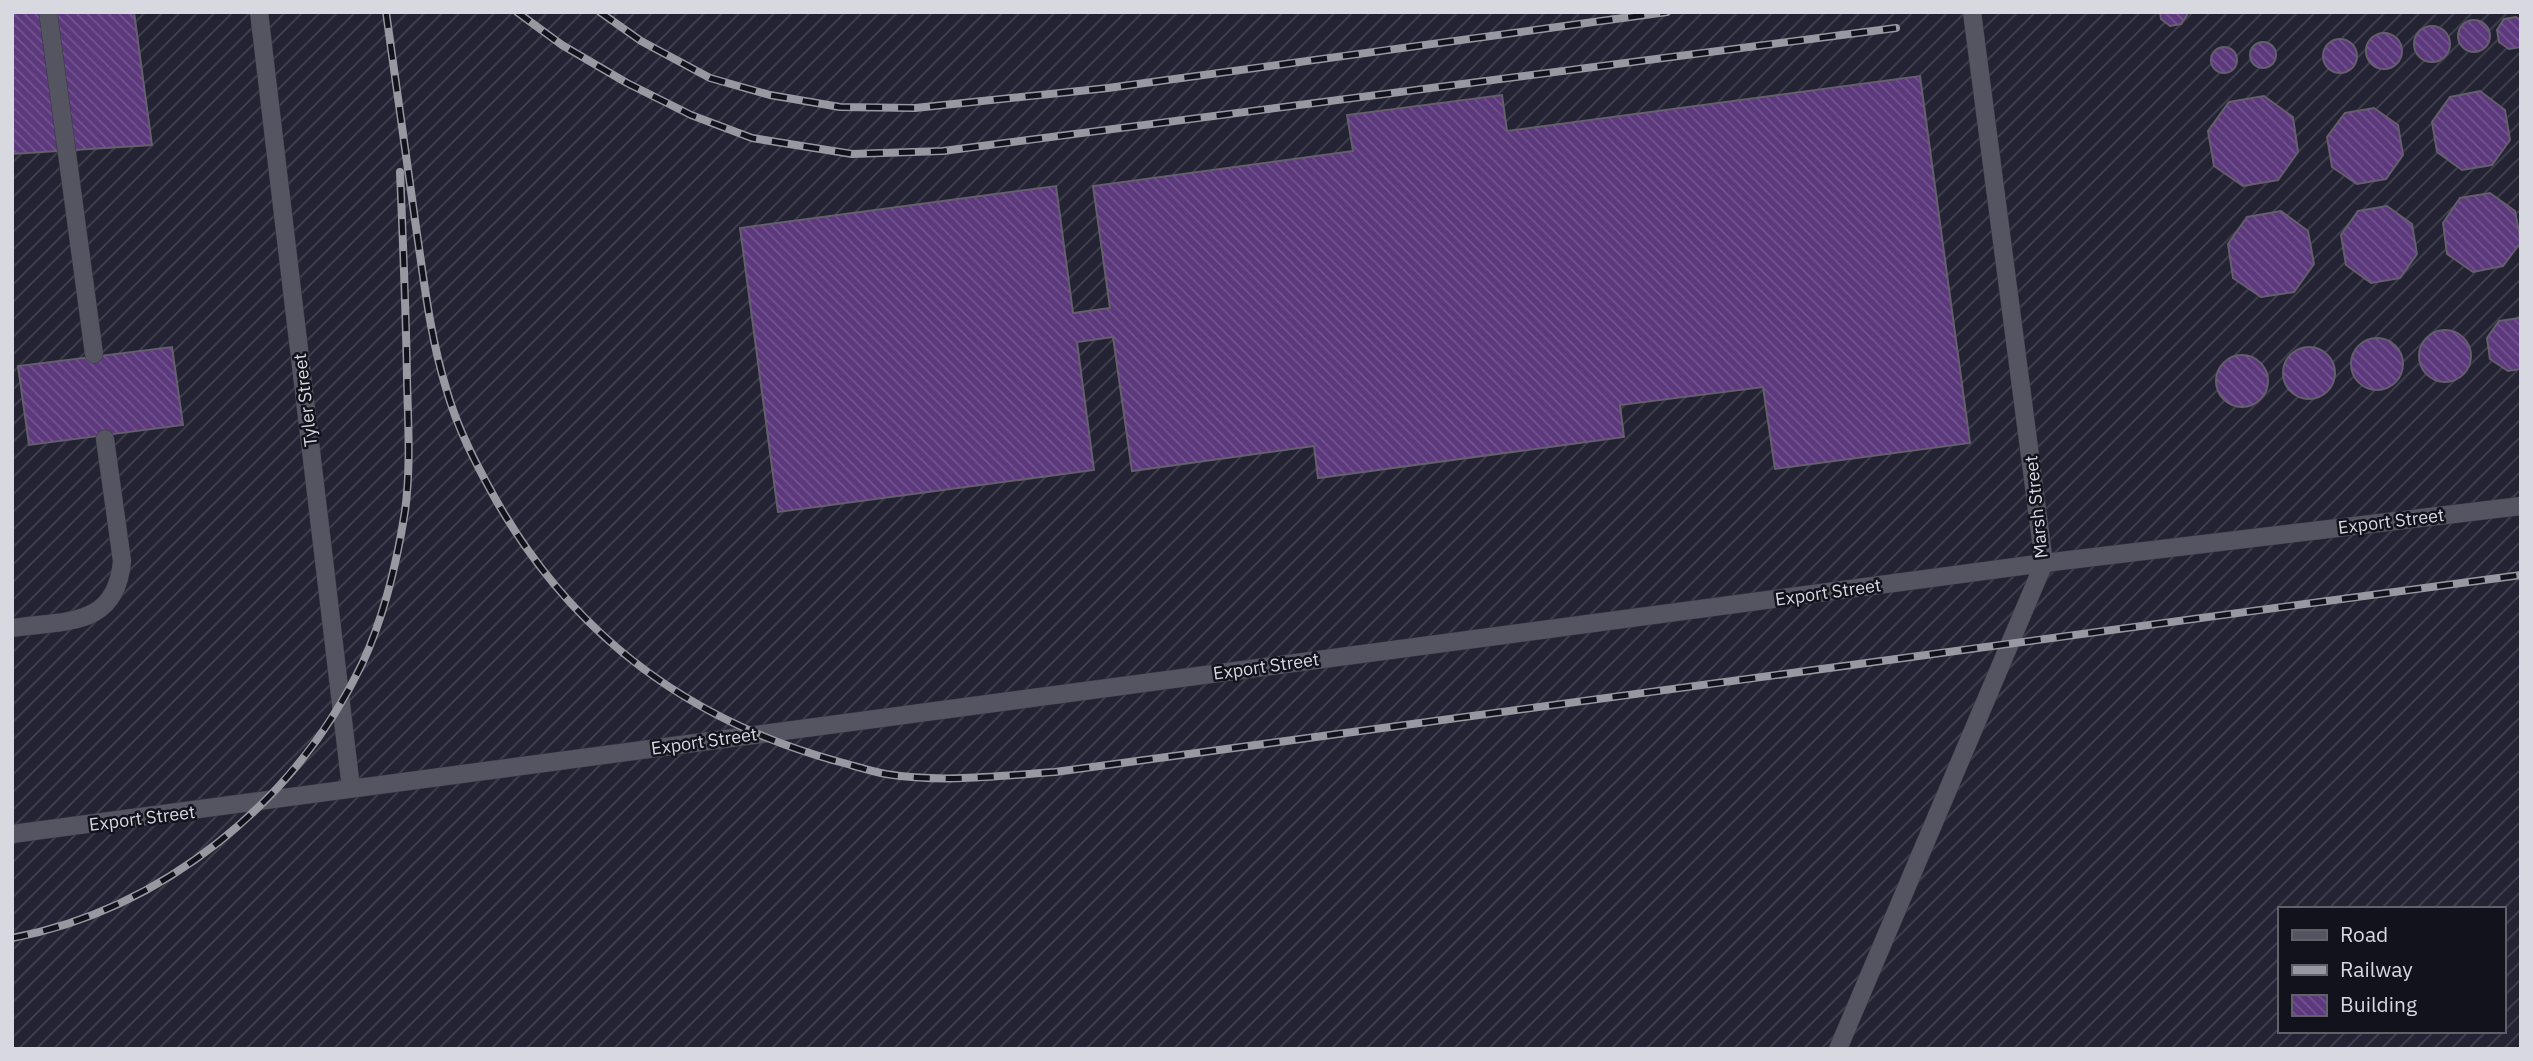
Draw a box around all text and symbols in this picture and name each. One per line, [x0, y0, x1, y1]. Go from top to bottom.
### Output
street label: Tyler Street [288, 352, 322, 448]
street label: Marsh Street [2019, 454, 2053, 560]
street label: Export Street [2337, 503, 2445, 539]
street label: Export Street [1774, 573, 1882, 611]
street label: Export Street [1212, 647, 1320, 685]
street label: Export Street [650, 722, 758, 760]
street label: Export Street [88, 800, 196, 836]
legend [2278, 907, 2505, 1033]
text: Road [2340, 920, 2388, 948]
text: Railway [2340, 955, 2413, 983]
text: Building [2340, 990, 2417, 1018]

